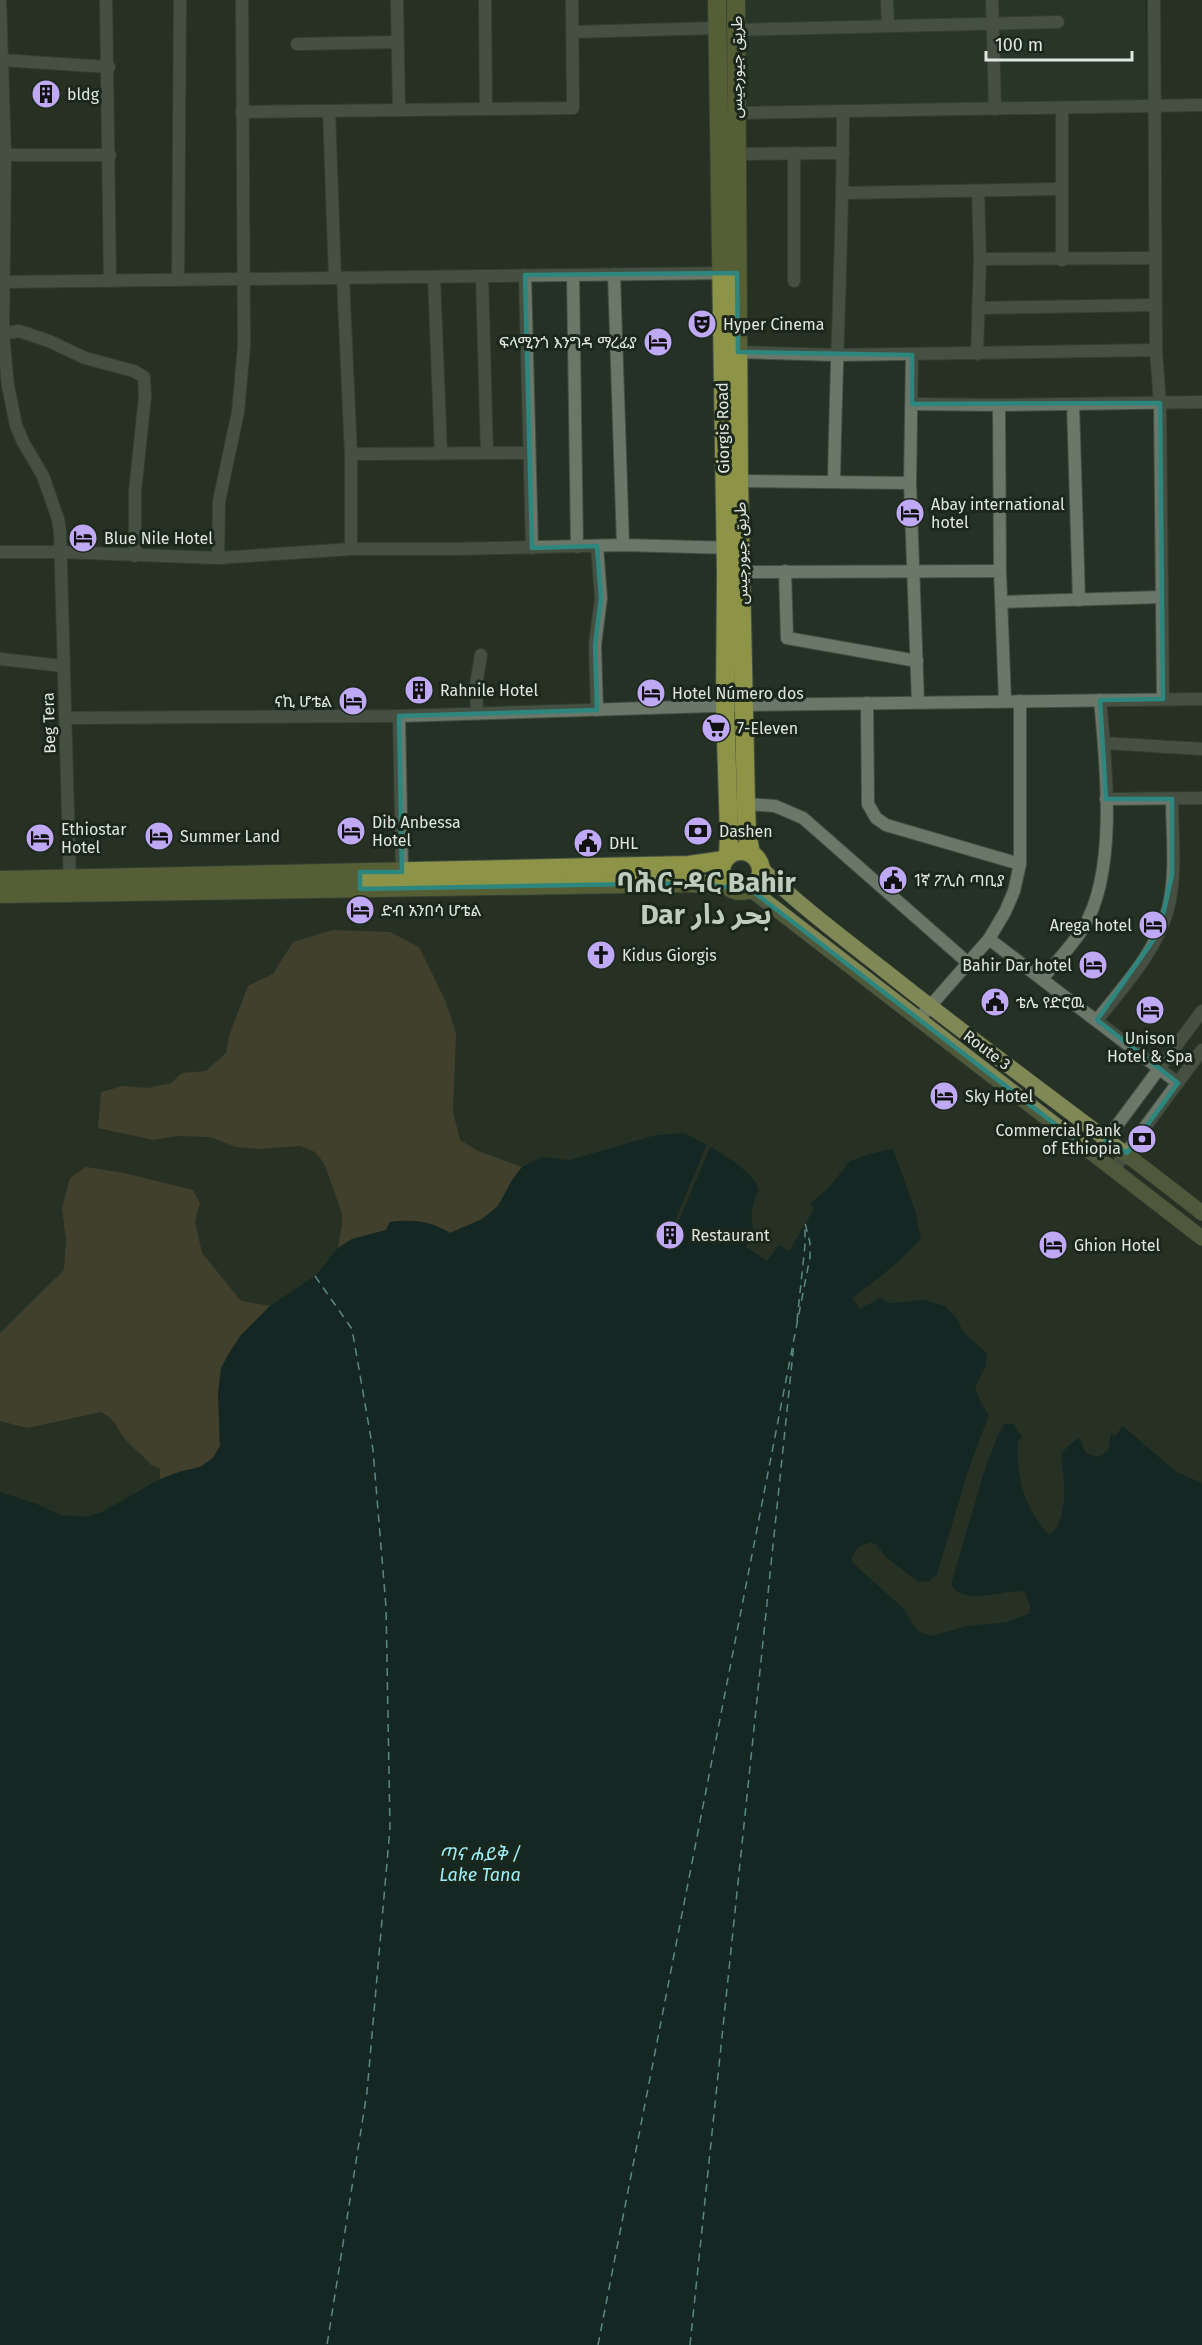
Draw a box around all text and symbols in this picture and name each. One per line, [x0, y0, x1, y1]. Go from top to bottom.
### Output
street label: طريق جيورجيس [727, 16, 747, 118]
scale bar [986, 24, 1132, 62]
text: 100 m [995, 34, 1043, 56]
building icon: bldg [30, 78, 62, 110]
place label: bldg [67, 85, 100, 104]
theatre icon: Hyper Cinema [686, 308, 718, 340]
place label: Hyper Cinema [723, 315, 824, 334]
hotel icon: ፍላሚንጎ እንግዳ ማረፊያ [642, 326, 674, 358]
place label: ፍላሚንጎ እንግዳ ማረፊያ [499, 333, 637, 352]
street label: Giorgis Road [713, 382, 733, 474]
place label: Abay international hotel [931, 495, 1065, 532]
hotel icon: Abay international hotel [894, 497, 926, 529]
street label: طريق جيورجيس [731, 501, 752, 604]
hotel icon: Blue Nile Hotel [67, 522, 99, 554]
place label: Blue Nile Hotel [104, 529, 213, 548]
building icon: Rahnile Hotel [403, 674, 435, 706]
hotel icon: Hotel Número dos [635, 677, 667, 709]
place label: Rahnile Hotel [440, 681, 539, 700]
place label: Hotel Número dos [672, 684, 804, 703]
hotel icon: ናኪ ሆቴል [337, 685, 369, 717]
street label: Beg Tera [38, 692, 60, 754]
place label: ናኪ ሆቴል [274, 692, 332, 711]
supermarket icon: 7-Eleven [700, 712, 732, 744]
place label: 7-Eleven [737, 719, 798, 738]
place label: Dib Anbessa Hotel [372, 813, 461, 850]
hotel icon: Dib Anbessa Hotel [335, 815, 367, 847]
bank icon: Dashen [682, 815, 714, 847]
place label: Ethiostar Hotel [61, 820, 127, 857]
hotel icon: Summer Land [143, 820, 175, 852]
hotel icon: Ethiostar Hotel [24, 822, 56, 854]
place label: Dashen [719, 822, 773, 841]
place label: Summer Land [180, 827, 280, 846]
public building icon: DHL [572, 827, 604, 859]
place label: DHL [609, 834, 638, 853]
public building icon: 1ኛ ፖሊስ ጣቢያ [877, 864, 909, 896]
district label: ባሕር-ዳር Bahir Dar بحر دار [616, 866, 797, 931]
place label: 1ኛ ፖሊስ ጣቢያ [914, 871, 1005, 890]
hotel icon: ድብ አንበሳ ሆቴል [344, 894, 376, 926]
place label: ድብ አንበሳ ሆቴል [381, 901, 482, 920]
hotel icon: Arega hotel [1137, 909, 1169, 941]
place label: Arega hotel [1050, 916, 1132, 935]
church icon: Kidus Giorgis [585, 939, 617, 971]
place label: Kidus Giorgis [622, 946, 717, 965]
hotel icon: Bahir Dar hotel [1077, 949, 1109, 981]
place label: Bahir Dar hotel [962, 956, 1072, 975]
public building icon: ቴሌ የድሮዉ [979, 986, 1011, 1018]
place label: ቴሌ የድሮዉ [1016, 993, 1084, 1012]
hotel icon: Unison Hotel & Spa [1134, 994, 1166, 1026]
street label: Route 3 [959, 1026, 1015, 1074]
place label: Unison Hotel & Spa [1107, 1029, 1193, 1066]
hotel icon: Sky Hotel [928, 1080, 960, 1112]
place label: Sky Hotel [965, 1087, 1034, 1106]
place label: Commercial Bank of Ethiopia [996, 1121, 1122, 1158]
bank icon: Commercial Bank of Ethiopia [1126, 1123, 1158, 1155]
building icon: Restaurant [654, 1219, 686, 1251]
place label: Restaurant [691, 1226, 770, 1245]
hotel icon: Ghion Hotel [1037, 1229, 1069, 1261]
place label: Ghion Hotel [1074, 1236, 1160, 1255]
water label: ጣና ሐይቅ / Lake Tana [439, 1843, 521, 1886]

